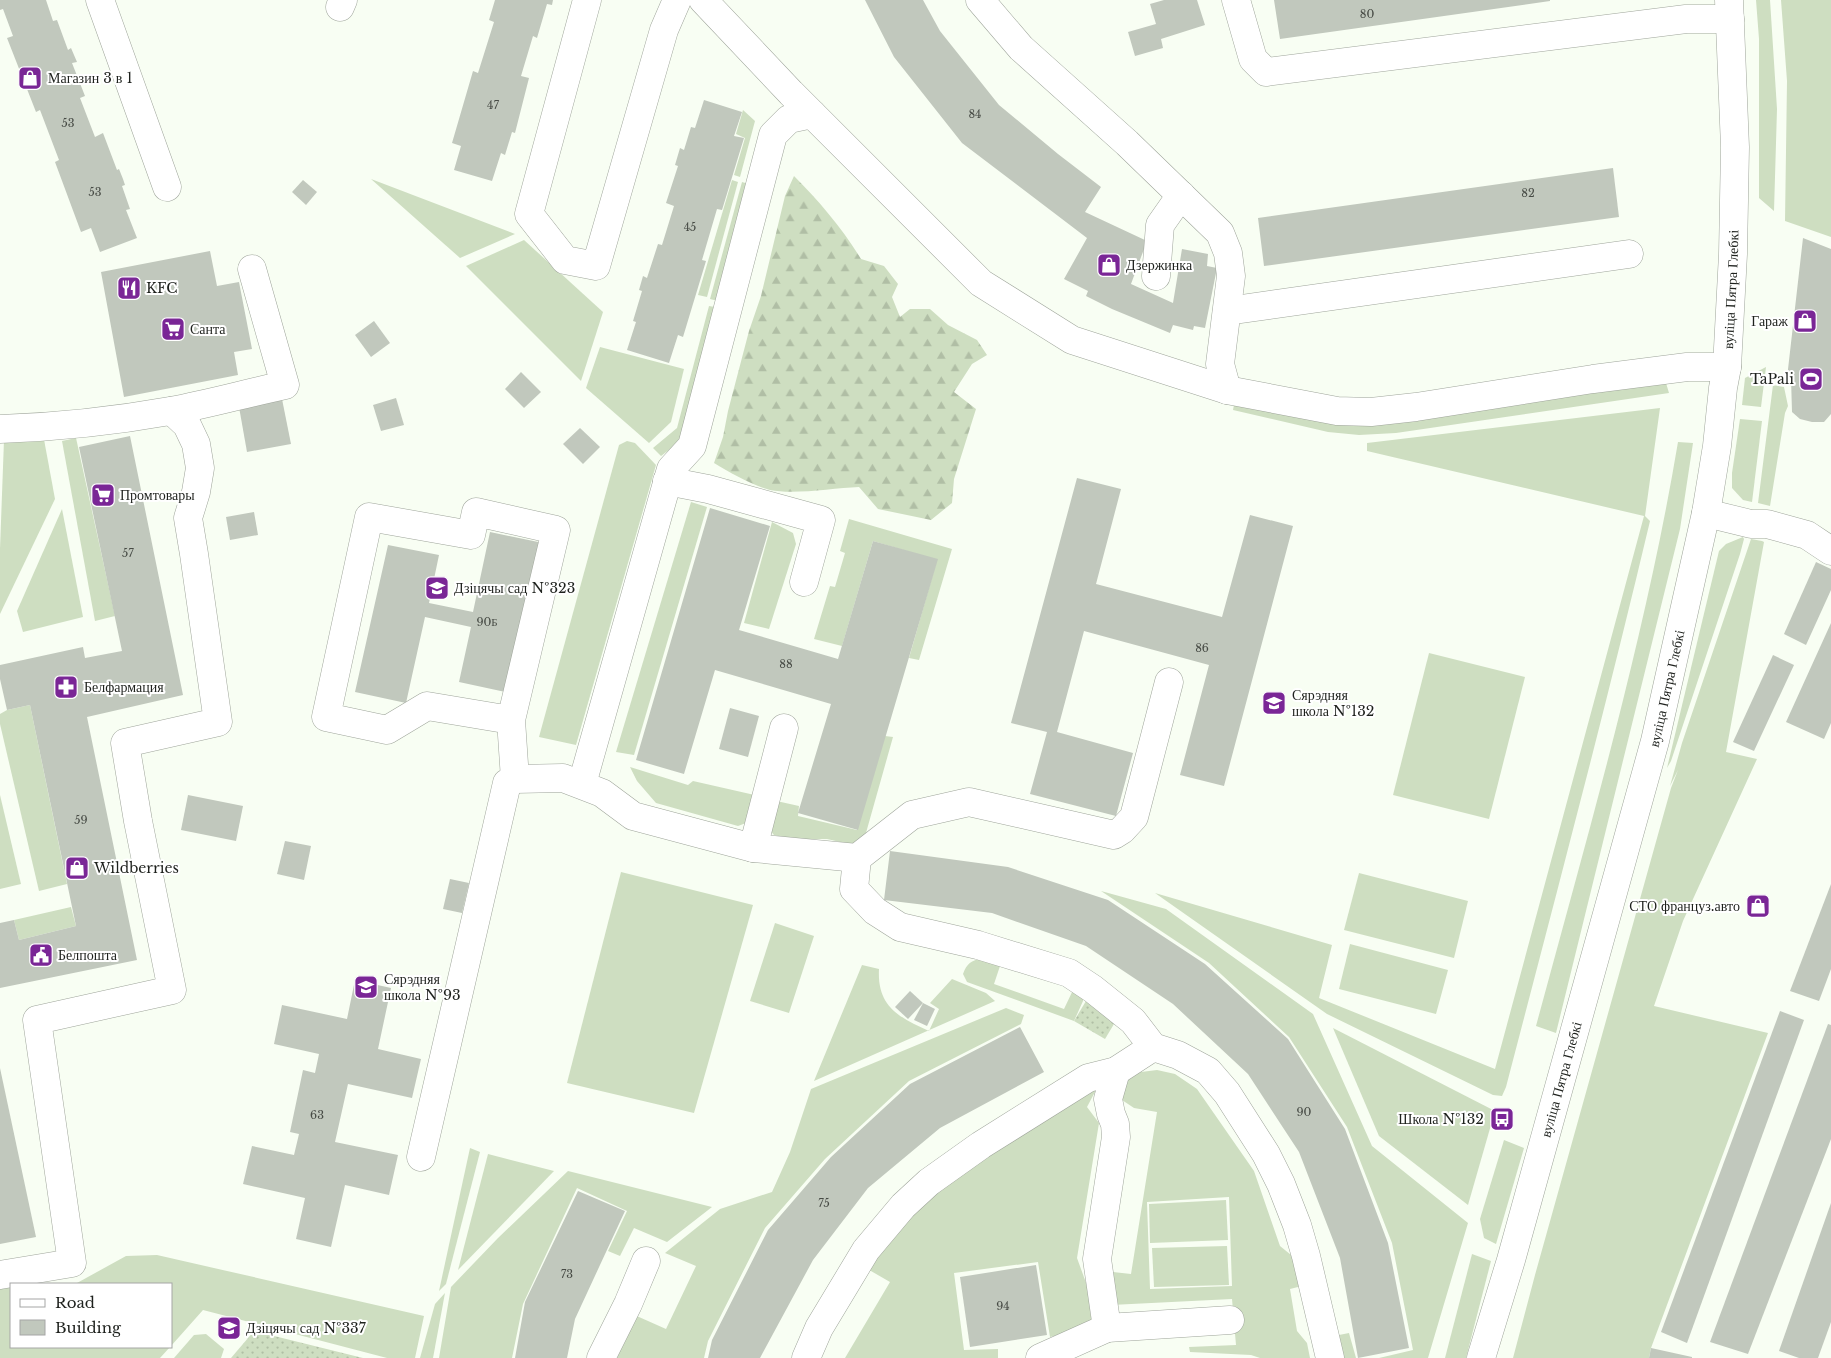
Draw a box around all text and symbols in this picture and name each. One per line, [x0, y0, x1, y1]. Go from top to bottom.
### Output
house number: 80 [1360, 7, 1374, 21]
shop icon: Магазин 3 в 1 [17, 65, 43, 91]
place label: Магазин 3 в 1 [48, 69, 133, 87]
house number: 47 [487, 98, 499, 112]
house number: 84 [968, 107, 982, 121]
house number: 53 [61, 116, 75, 130]
house number: 53 [88, 185, 102, 199]
house number: 82 [1521, 186, 1535, 200]
house number: 45 [684, 220, 696, 234]
street label: вуліца Пятра Глебкі [1719, 230, 1742, 350]
shop icon: Дзержинка [1096, 252, 1122, 278]
place label: Дзержинка [1126, 256, 1193, 274]
restaurant icon: KFC [116, 275, 142, 301]
place label: KFC [146, 279, 178, 297]
shop icon: Гараж [1792, 308, 1818, 334]
place label: Гараж [1751, 312, 1788, 330]
supermarket icon: Санта [160, 316, 186, 342]
place label: Санта [190, 320, 226, 338]
sports icon: TaPali [1798, 366, 1824, 392]
place label: TaPali [1750, 370, 1794, 388]
supermarket icon: Промтовары [90, 482, 116, 508]
place label: Промтовары [120, 486, 195, 504]
house number: 57 [122, 546, 134, 560]
school or university icon: Дзіцячы сад №323 [424, 575, 450, 601]
place label: Дзіцячы сад №323 [454, 579, 575, 597]
house number: 90Б [476, 615, 498, 629]
street label: вуліца Пятра Глебкі [1645, 628, 1689, 749]
house number: 86 [1195, 641, 1209, 655]
house number: 88 [779, 657, 793, 671]
pharmacy icon: Белфармация [53, 674, 79, 700]
place label: Белфармация [84, 678, 164, 696]
place label: Сярэдняя школа №132 [1292, 686, 1374, 720]
school or university icon: Сярэдняя школа №132 [1261, 690, 1287, 716]
house number: 59 [74, 813, 88, 827]
shop icon: Wildberries [64, 855, 90, 881]
place label: Wildberries [93, 859, 179, 877]
shop icon: СТО француз.авто [1745, 893, 1771, 919]
place label: СТО француз.авто [1629, 897, 1740, 915]
public building icon: Белпошта [28, 942, 54, 968]
place label: Белпошта [58, 946, 118, 964]
place label: Сярэдняя школа №93 [384, 970, 461, 1004]
school or university icon: Сярэдняя школа №93 [353, 974, 379, 1000]
street label: вуліца Пятра Глебкі [1537, 1019, 1586, 1139]
house number: 90 [1297, 1105, 1312, 1119]
bus stop icon: Школа №132 [1489, 1106, 1515, 1132]
house number: 63 [310, 1108, 324, 1122]
place label: Школа №132 [1398, 1110, 1484, 1128]
house number: 75 [818, 1196, 830, 1210]
house number: 73 [561, 1267, 573, 1281]
legend [10, 1283, 172, 1348]
text: Road [55, 1293, 95, 1312]
house number: 94 [996, 1299, 1010, 1313]
school or university icon: Дзіцячы сад №337 [216, 1315, 242, 1341]
text: Building [55, 1318, 122, 1337]
place label: Дзіцячы сад №337 [246, 1319, 367, 1337]

